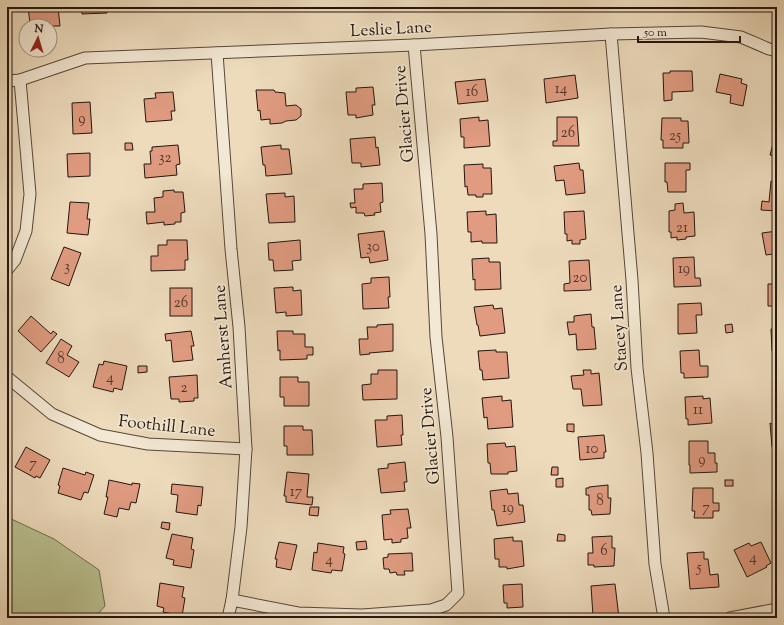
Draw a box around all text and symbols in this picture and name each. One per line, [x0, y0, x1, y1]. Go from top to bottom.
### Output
street label: Leslie Lane [350, 16, 433, 44]
north arrow [18, 18, 58, 58]
scale bar [638, 18, 740, 44]
text: N [33, 21, 44, 37]
text: 50 m [643, 24, 667, 42]
street label: Glacier Drive [389, 64, 421, 163]
house number: 14 [555, 79, 568, 100]
house number: 16 [466, 82, 478, 103]
house number: 9 [78, 109, 86, 130]
house number: 26 [561, 123, 575, 144]
house number: 25 [669, 126, 681, 147]
house number: 32 [158, 148, 172, 169]
house number: 21 [676, 218, 688, 239]
house number: 30 [366, 237, 380, 258]
house number: 3 [64, 257, 70, 278]
house number: 19 [678, 259, 690, 280]
house number: 20 [573, 268, 588, 289]
street label: Amherst Lane [208, 284, 240, 390]
street label: Stacey Lane [605, 284, 635, 372]
house number: 26 [174, 293, 188, 314]
house number: 8 [57, 349, 65, 370]
house number: 4 [106, 368, 114, 389]
house number: 2 [180, 378, 188, 399]
street label: Glacier Drive [415, 386, 447, 485]
house number: 11 [693, 400, 703, 421]
street label: Foothill Lane [117, 410, 216, 444]
house number: 10 [586, 439, 599, 460]
house number: 9 [698, 450, 706, 471]
house number: 7 [29, 454, 37, 475]
house number: 17 [290, 482, 303, 503]
house number: 8 [596, 491, 604, 512]
house number: 19 [502, 498, 514, 519]
house number: 7 [702, 498, 710, 519]
house number: 6 [600, 541, 608, 562]
house number: 4 [749, 548, 757, 569]
house number: 4 [325, 550, 333, 571]
house number: 5 [695, 558, 702, 579]

